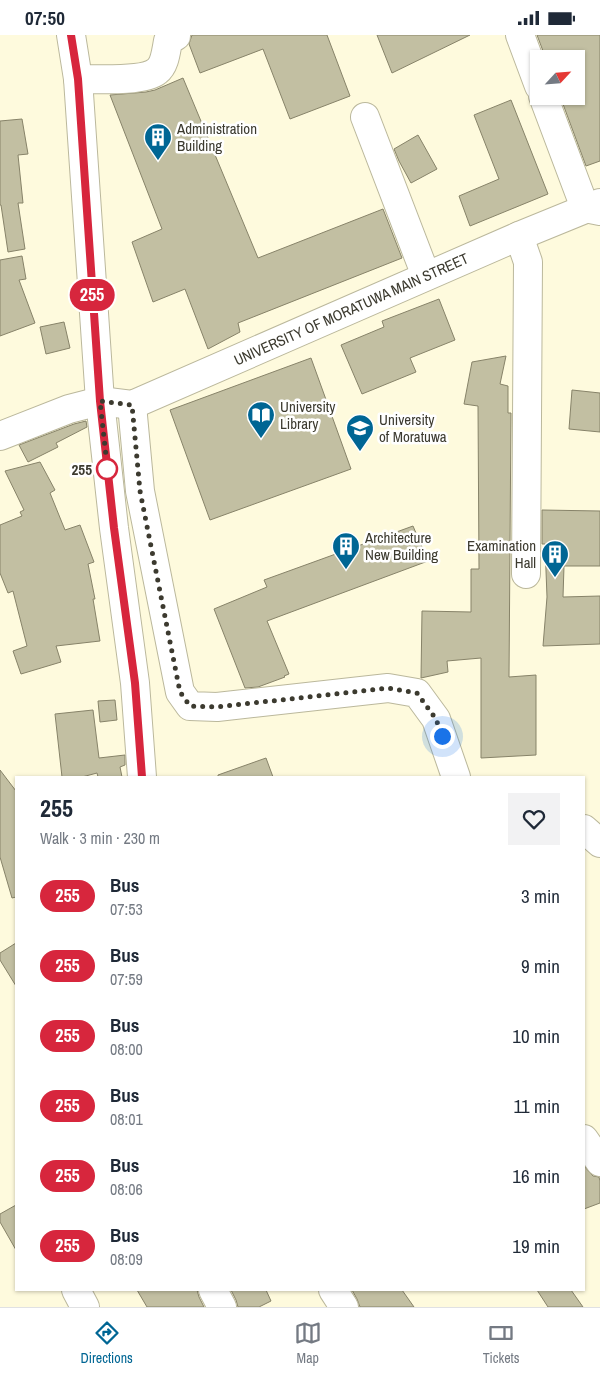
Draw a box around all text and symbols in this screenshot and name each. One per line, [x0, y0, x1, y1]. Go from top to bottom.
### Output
text: 07:50 [25, 5, 65, 31]
north arrow [530, 50, 585, 105]
map controls [530, 50, 585, 105]
place label: Administration Building [176, 118, 257, 156]
building icon: Administration Building [143, 122, 173, 161]
street label: UNIVERSITY OF MORATUWA MAIN STREET [230, 247, 472, 370]
line badge: 255 [63, 279, 121, 311]
text: 255 [80, 282, 104, 307]
place label: University Library [280, 396, 336, 434]
library icon: University Library [246, 400, 276, 439]
place label: University of Moratuwa [379, 409, 447, 447]
school or university icon: University of Moratuwa [345, 413, 375, 452]
marker: 255 [96, 458, 118, 480]
place label: 255 [71, 459, 92, 480]
place label: Architecture New Building [364, 527, 438, 565]
building icon: Architecture New Building [331, 531, 361, 570]
place label: Examination Hall [467, 535, 536, 573]
building icon: Examination Hall [540, 539, 570, 578]
your location [430, 724, 455, 749]
text: 255 [40, 792, 73, 824]
button: heart [508, 793, 560, 845]
text: Walk · 3 min · 230 m [40, 827, 160, 849]
text: Bus [110, 872, 139, 898]
text: 255 [55, 883, 80, 908]
text: 3 min [521, 883, 560, 909]
text: 07:53 [110, 898, 143, 920]
text: Bus [110, 942, 139, 968]
text: 255 [55, 953, 80, 978]
text: 9 min [521, 953, 560, 979]
text: 07:59 [110, 968, 143, 990]
text: Bus [110, 1012, 139, 1038]
text: 255 [55, 1023, 80, 1048]
text: 10 min [512, 1023, 560, 1049]
text: 08:00 [110, 1038, 143, 1060]
text: Bus [110, 1082, 139, 1108]
text: 255 [55, 1093, 80, 1118]
text: 11 min [514, 1093, 560, 1119]
text: 08:01 [110, 1108, 143, 1130]
text: Bus [110, 1152, 139, 1178]
text: 255 [55, 1163, 80, 1188]
text: 16 min [512, 1163, 560, 1189]
text: 08:06 [110, 1178, 143, 1200]
text: Bus [110, 1222, 139, 1248]
text: 255 [55, 1233, 80, 1258]
text: 19 min [512, 1233, 560, 1259]
text: 08:09 [110, 1248, 143, 1270]
tab: Directions [80, 1319, 133, 1367]
tab: Map [294, 1319, 322, 1367]
tab: Tickets [483, 1319, 520, 1367]

